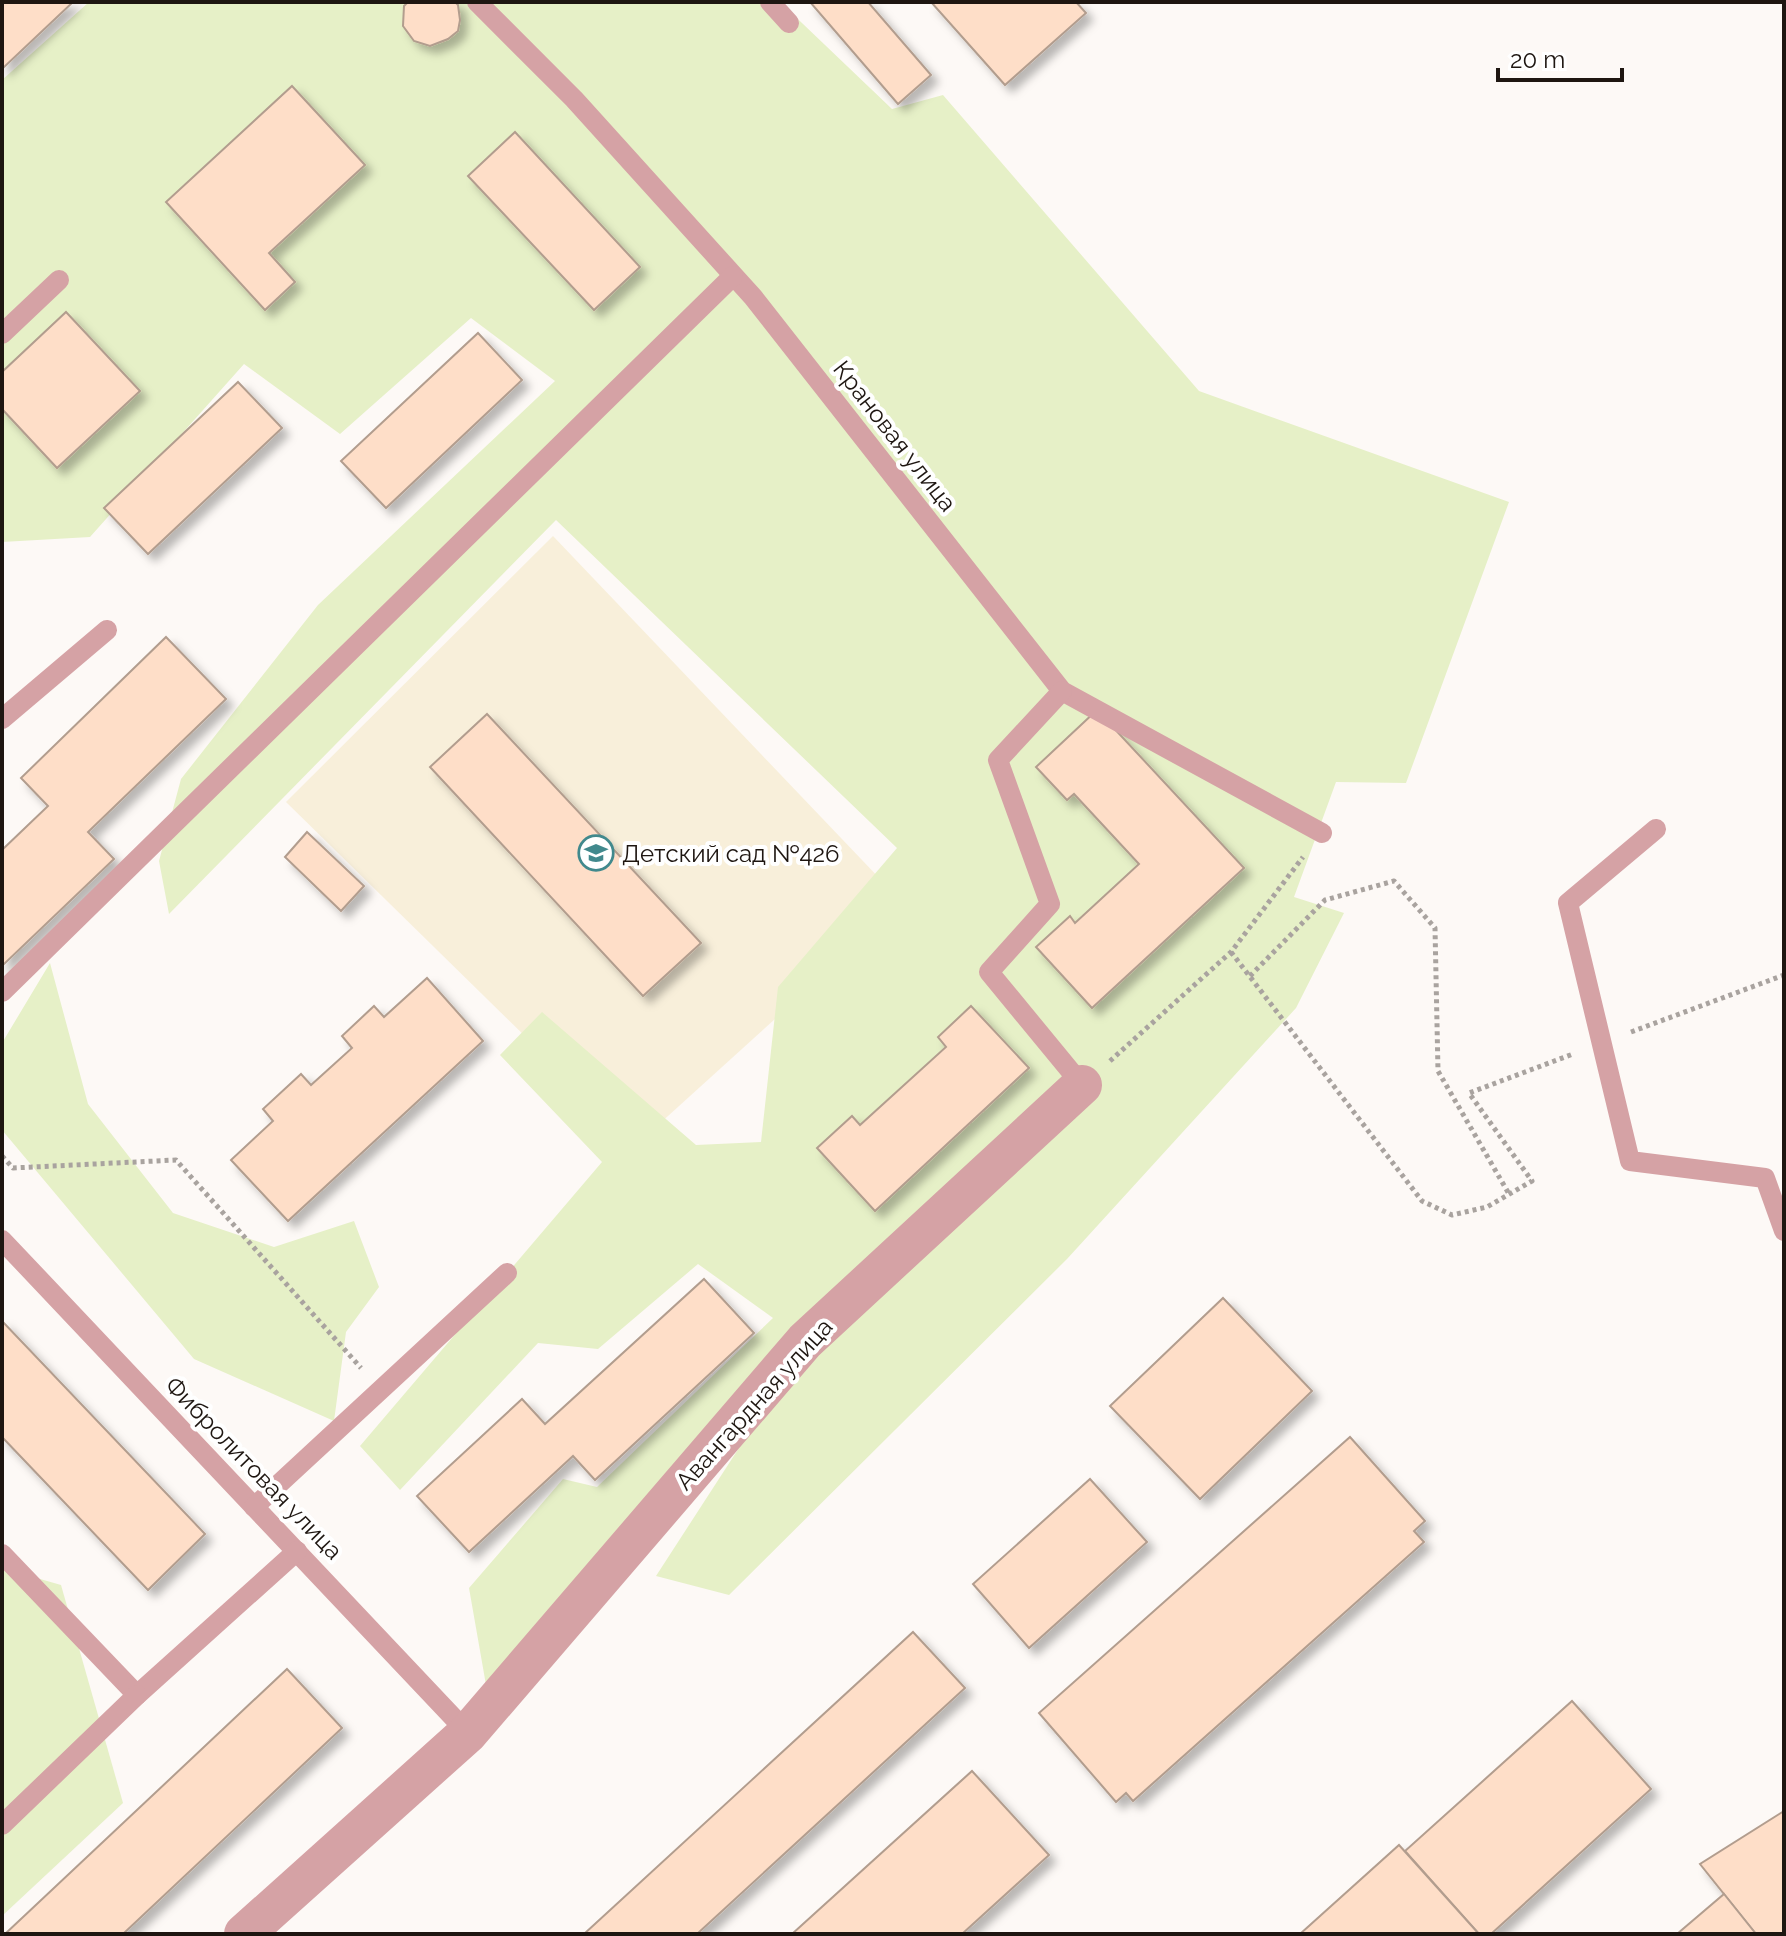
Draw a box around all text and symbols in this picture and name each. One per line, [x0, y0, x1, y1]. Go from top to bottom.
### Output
scale bar [1498, 32, 1622, 82]
text: 20 m [1510, 45, 1565, 74]
street label: Крановая улица [827, 355, 963, 517]
school or university icon: Детский сад №426 [577, 834, 615, 872]
place label: Детский сад №426 [622, 839, 840, 868]
street label: Авангардная улица [669, 1312, 839, 1496]
street label: Фибролитовая улица [159, 1371, 349, 1565]

